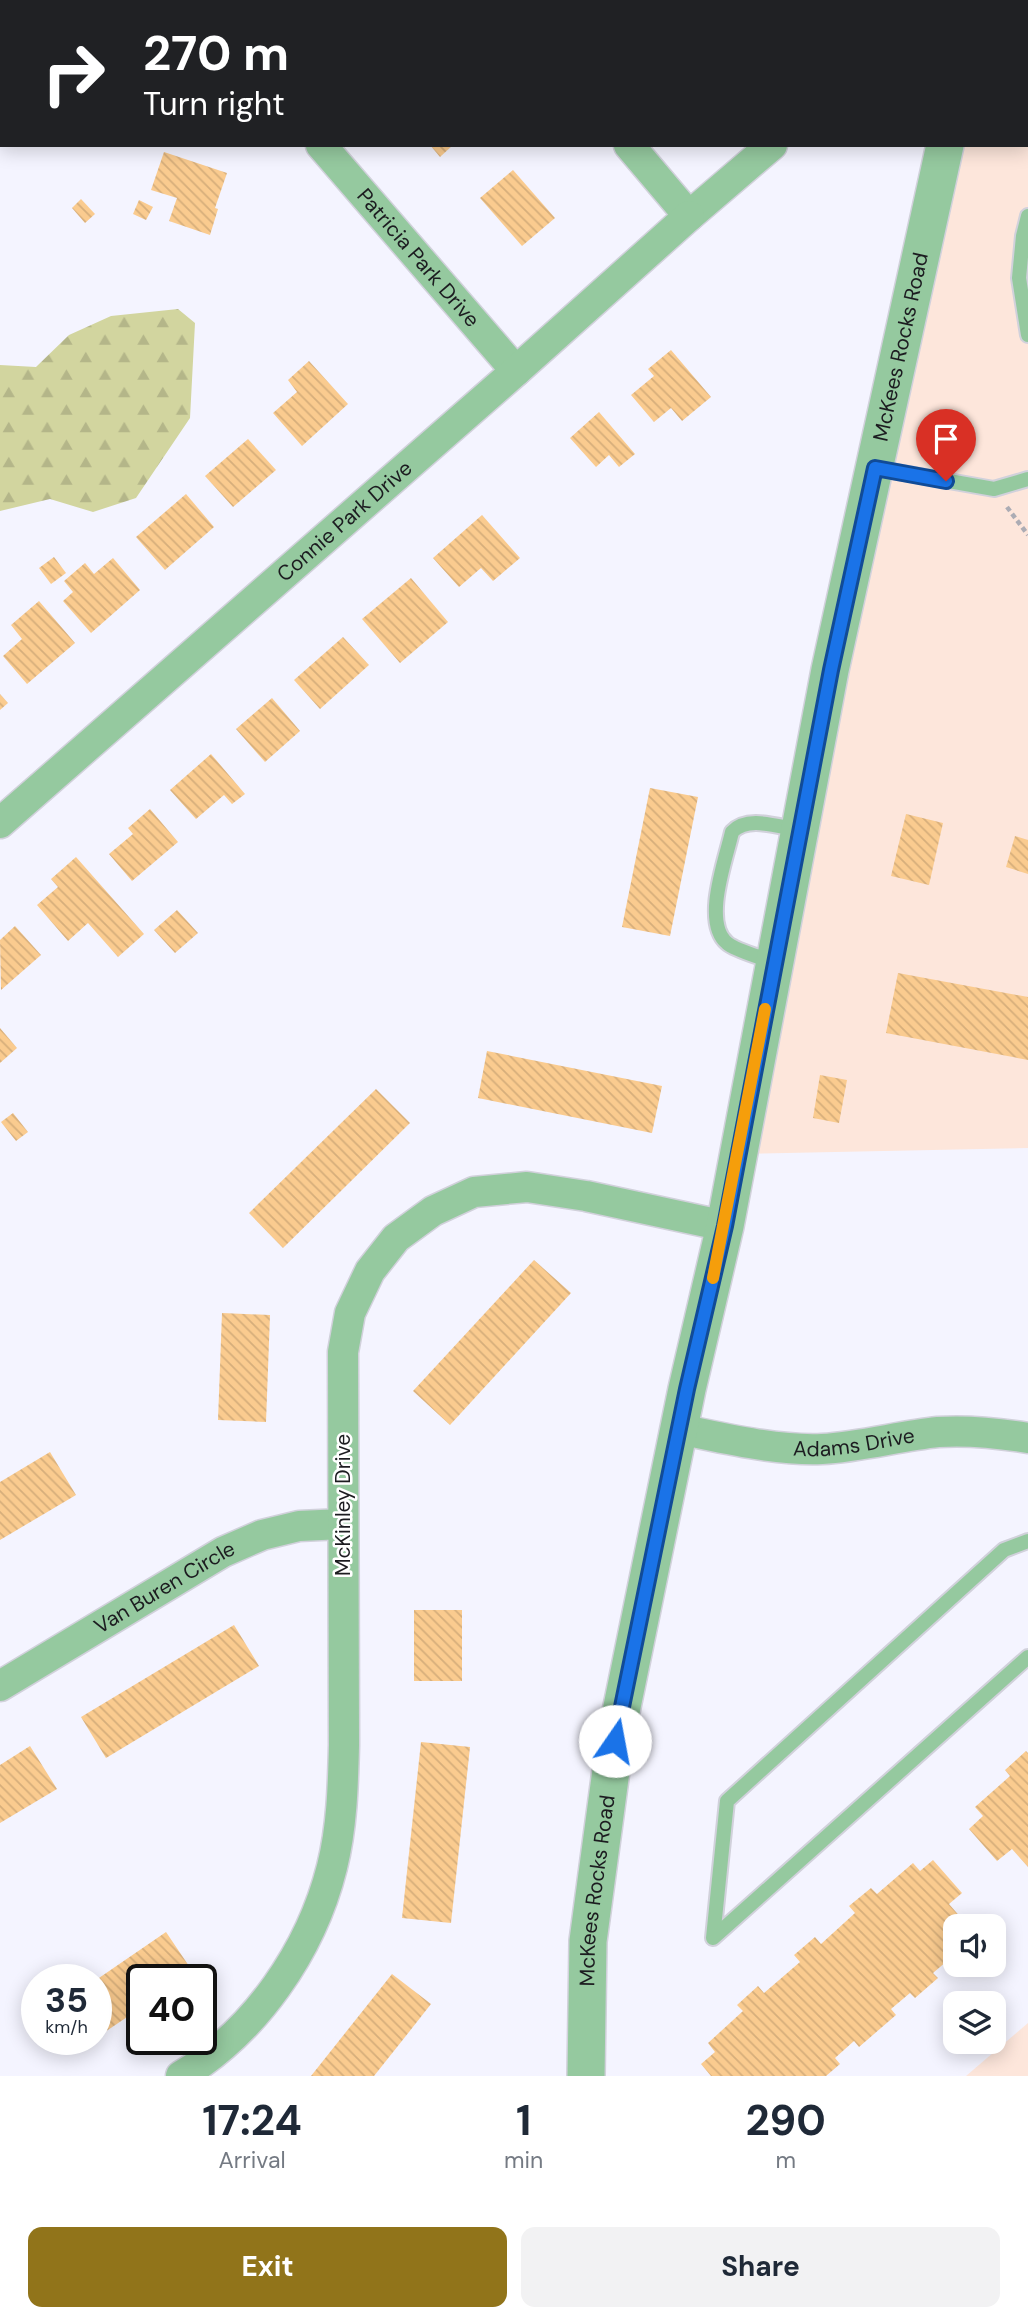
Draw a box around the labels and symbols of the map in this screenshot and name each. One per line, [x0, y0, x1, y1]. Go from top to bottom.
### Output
street label: Patricia Park Drive [351, 182, 486, 333]
street label: McKees Rocks Road [866, 250, 935, 444]
pin [916, 409, 976, 481]
street label: Connie Park Drive [271, 454, 418, 588]
street label: Adams Drive [792, 1421, 917, 1463]
street label: McKinley Drive [329, 1434, 357, 1576]
street label: Van Buren Circle [89, 1534, 239, 1640]
position arrow [578, 1704, 652, 1778]
street label: McKees Rocks Road [573, 1793, 622, 1987]
speed limit sign: 40 [126, 1964, 217, 2055]

